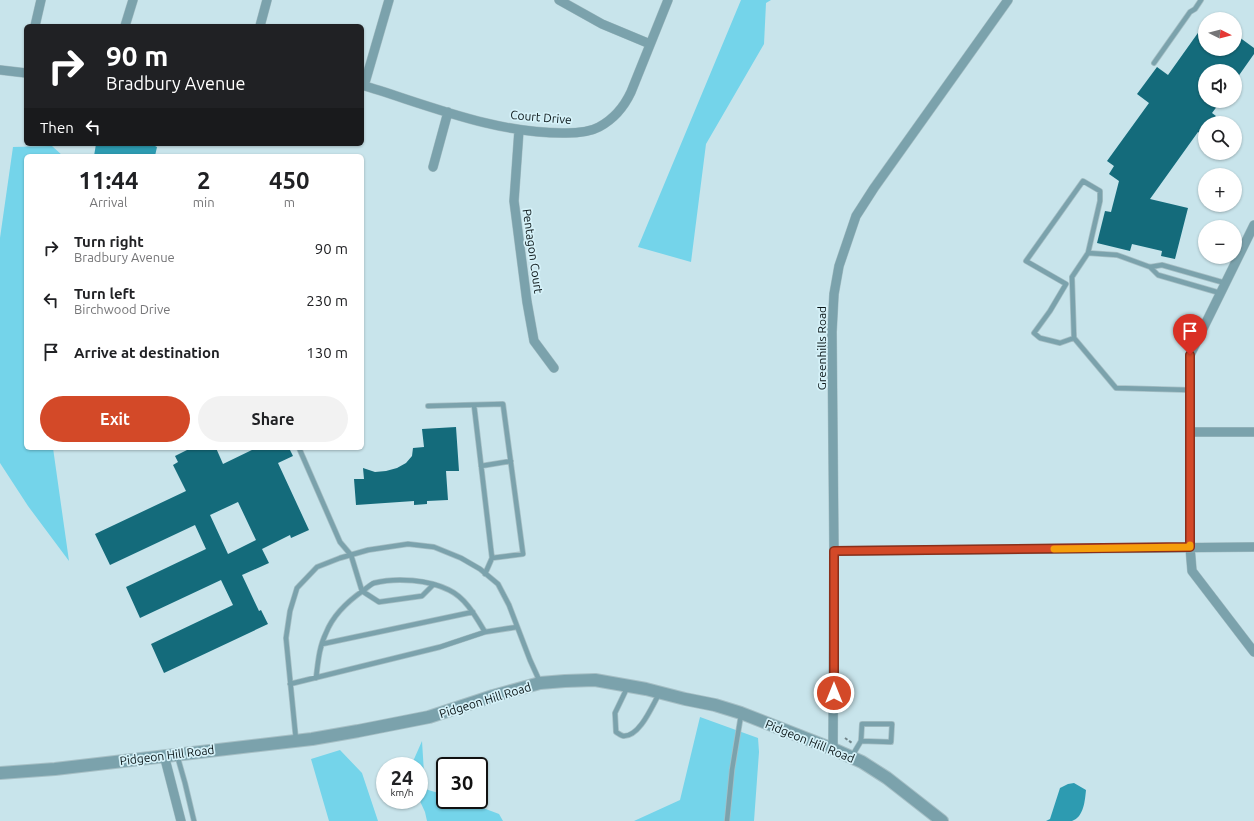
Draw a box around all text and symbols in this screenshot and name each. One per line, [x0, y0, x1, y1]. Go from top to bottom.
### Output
north arrow [1198, 12, 1242, 56]
map controls [1198, 12, 1242, 264]
icon: right [40, 40, 92, 92]
text: 90 m [106, 40, 168, 71]
button: sound [1198, 64, 1242, 108]
text: Bradbury Avenue [106, 73, 245, 93]
street label: Court Drive [510, 108, 572, 126]
icon: left [82, 116, 104, 138]
button: search [1198, 116, 1242, 160]
text: Then [40, 119, 74, 136]
text: 11:44 [78, 167, 138, 194]
text: 2 [197, 167, 210, 194]
text: 450 [269, 167, 310, 194]
button: + [1198, 168, 1242, 212]
text: Arrival [89, 195, 127, 209]
text: min [193, 195, 215, 209]
text: m [284, 195, 295, 209]
street label: Pentagon Court [521, 208, 545, 294]
button: − [1198, 220, 1242, 264]
text: Turn right [74, 233, 144, 250]
icon: right [40, 237, 62, 259]
text: 90 m [315, 240, 348, 257]
text: Bradbury Avenue [74, 250, 175, 264]
text: Turn left [74, 285, 135, 302]
icon: left [40, 289, 62, 311]
text: 230 m [306, 292, 348, 309]
text: Birchwood Drive [74, 302, 170, 316]
street label: Greenhills Road [815, 306, 828, 390]
pin [1173, 314, 1207, 355]
icon: arrive [1179, 320, 1201, 342]
icon: arrive [40, 341, 62, 363]
text: Arrive at destination [74, 344, 220, 361]
text: 130 m [306, 344, 348, 361]
button: Exit [40, 396, 190, 442]
button: Share [198, 396, 348, 442]
position arrow [813, 672, 855, 714]
street label: Pidgeon Hill Road [438, 680, 532, 720]
street label: Pidgeon Hill Road [763, 717, 857, 765]
street label: Pidgeon Hill Road [119, 743, 215, 767]
speed limit sign: 30 [436, 757, 488, 809]
text: 24 [391, 766, 413, 789]
text: km/h [390, 787, 414, 798]

